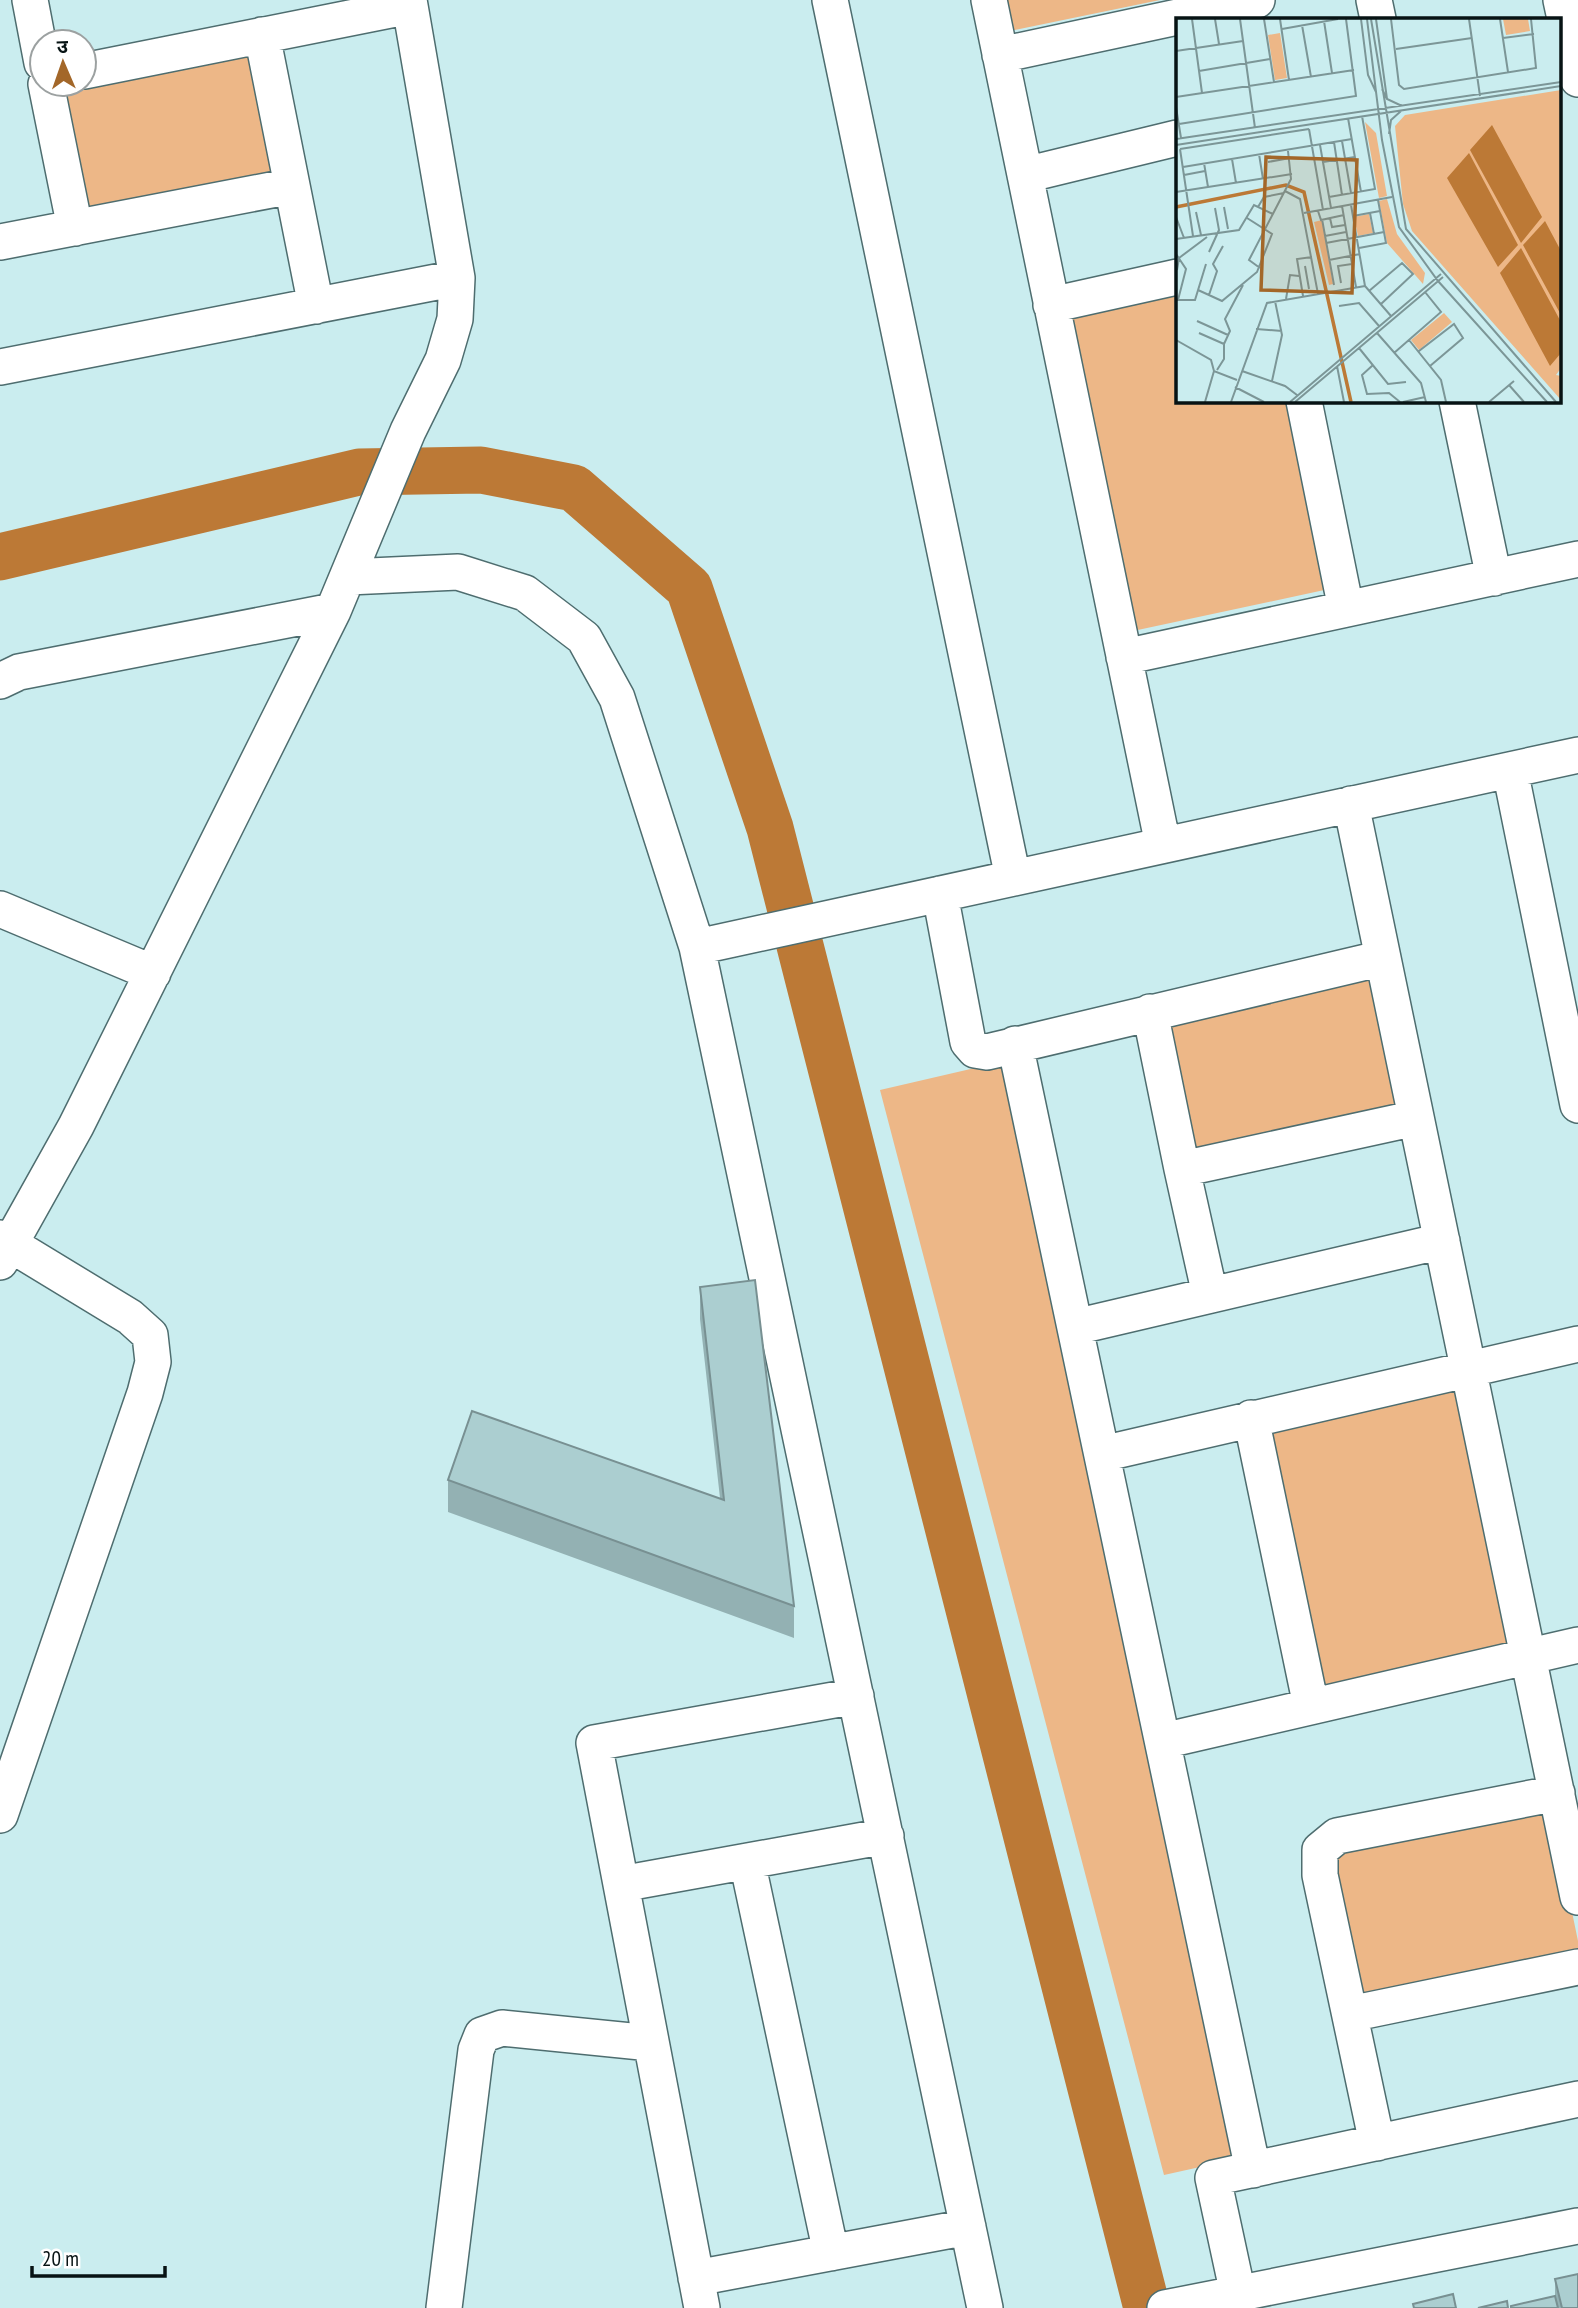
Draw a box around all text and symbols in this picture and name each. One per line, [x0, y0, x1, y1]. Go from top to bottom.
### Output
inset map [1176, 18, 1560, 402]
north arrow [28, 28, 98, 98]
text: उ [56, 34, 69, 58]
scale bar [32, 2234, 164, 2278]
text: 20 m [42, 2245, 79, 2272]

